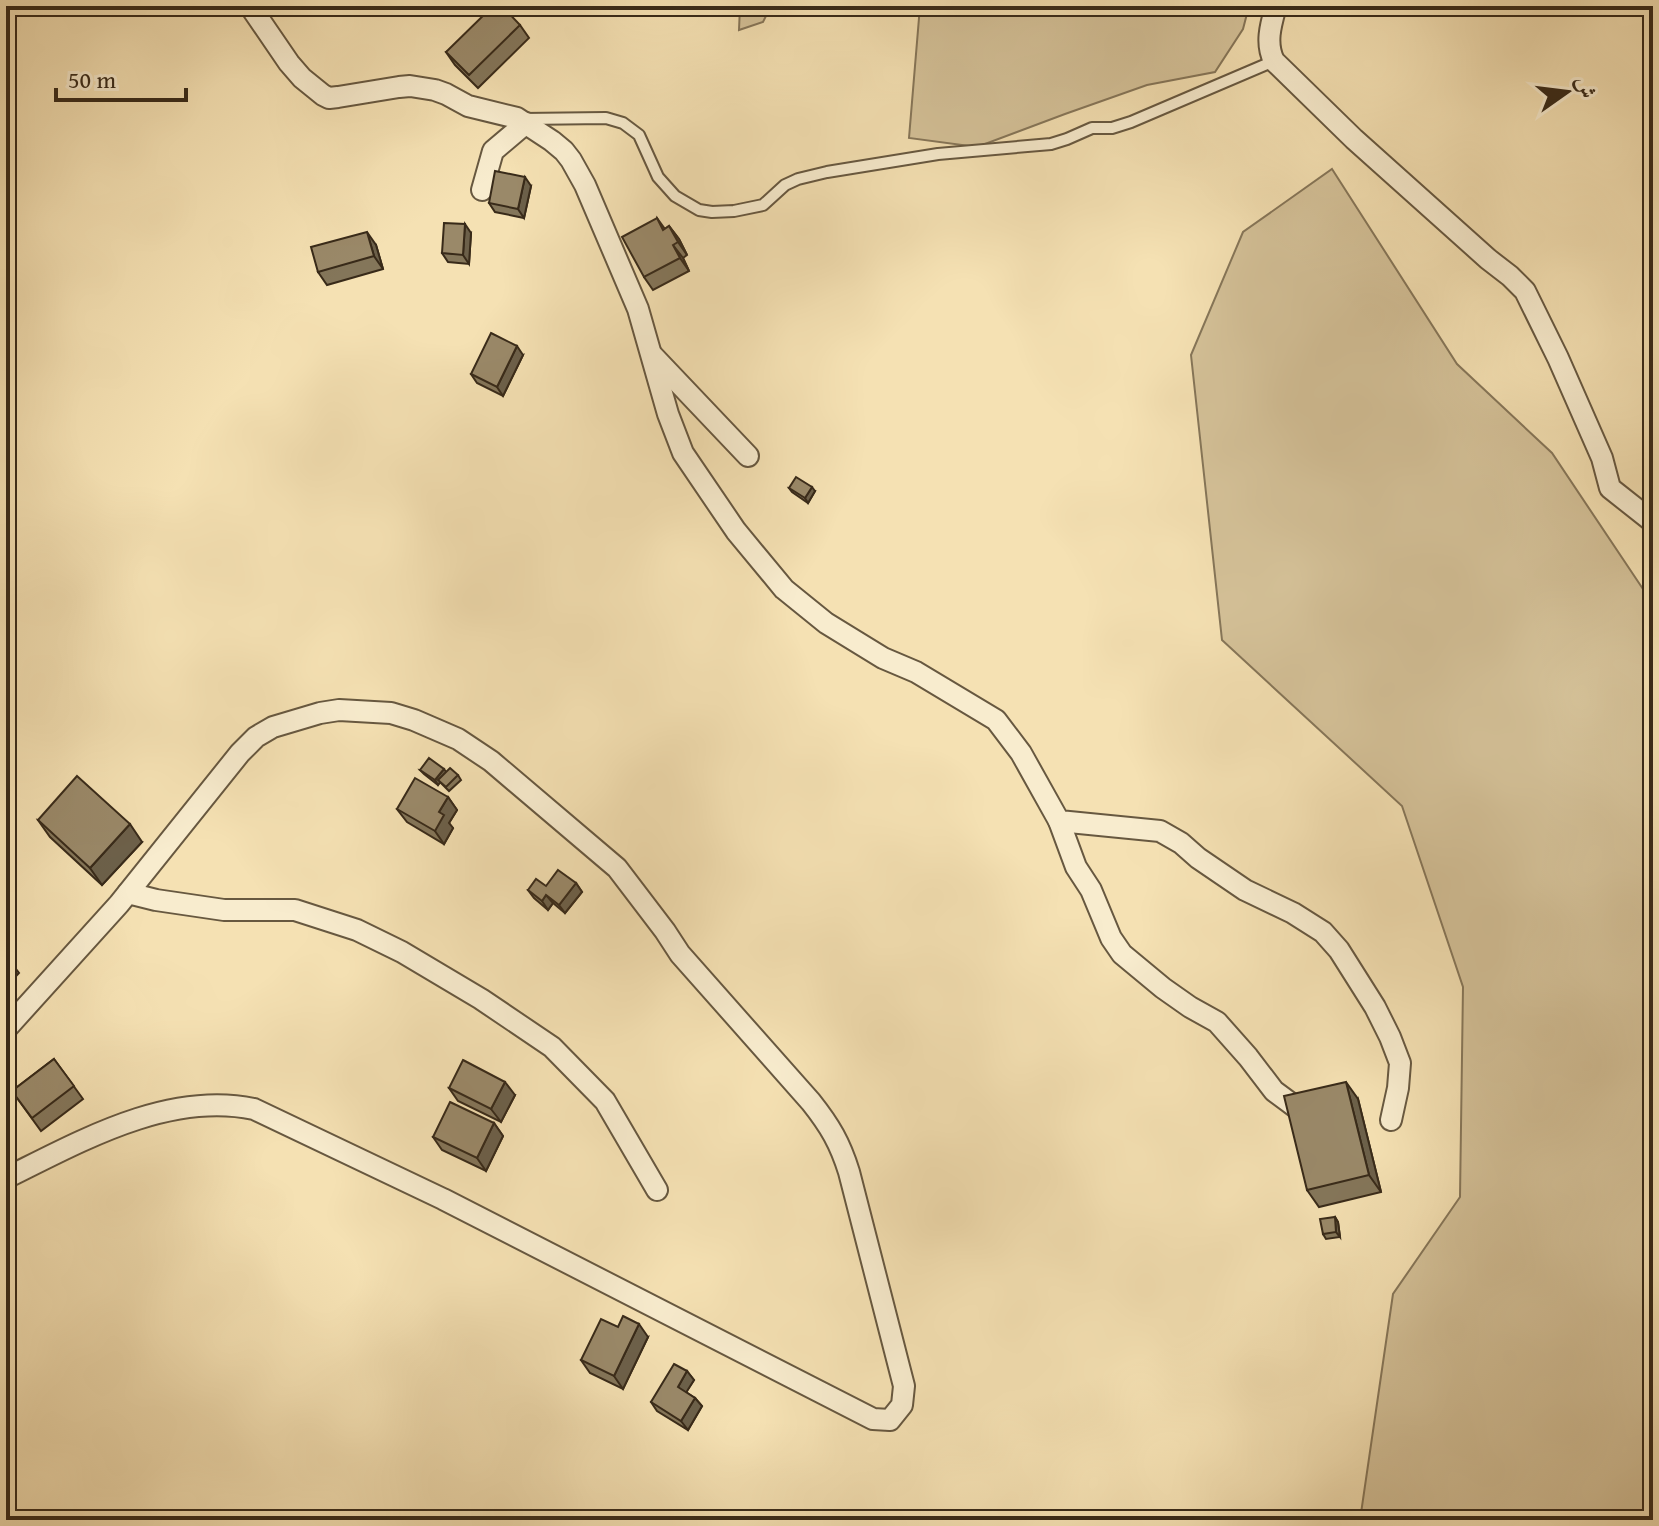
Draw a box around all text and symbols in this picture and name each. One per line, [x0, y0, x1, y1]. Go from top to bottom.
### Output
scale bar [56, 52, 186, 102]
north arrow [1527, 52, 1607, 132]
text: 50 m [68, 62, 116, 97]
text: ش [1568, 73, 1605, 102]

